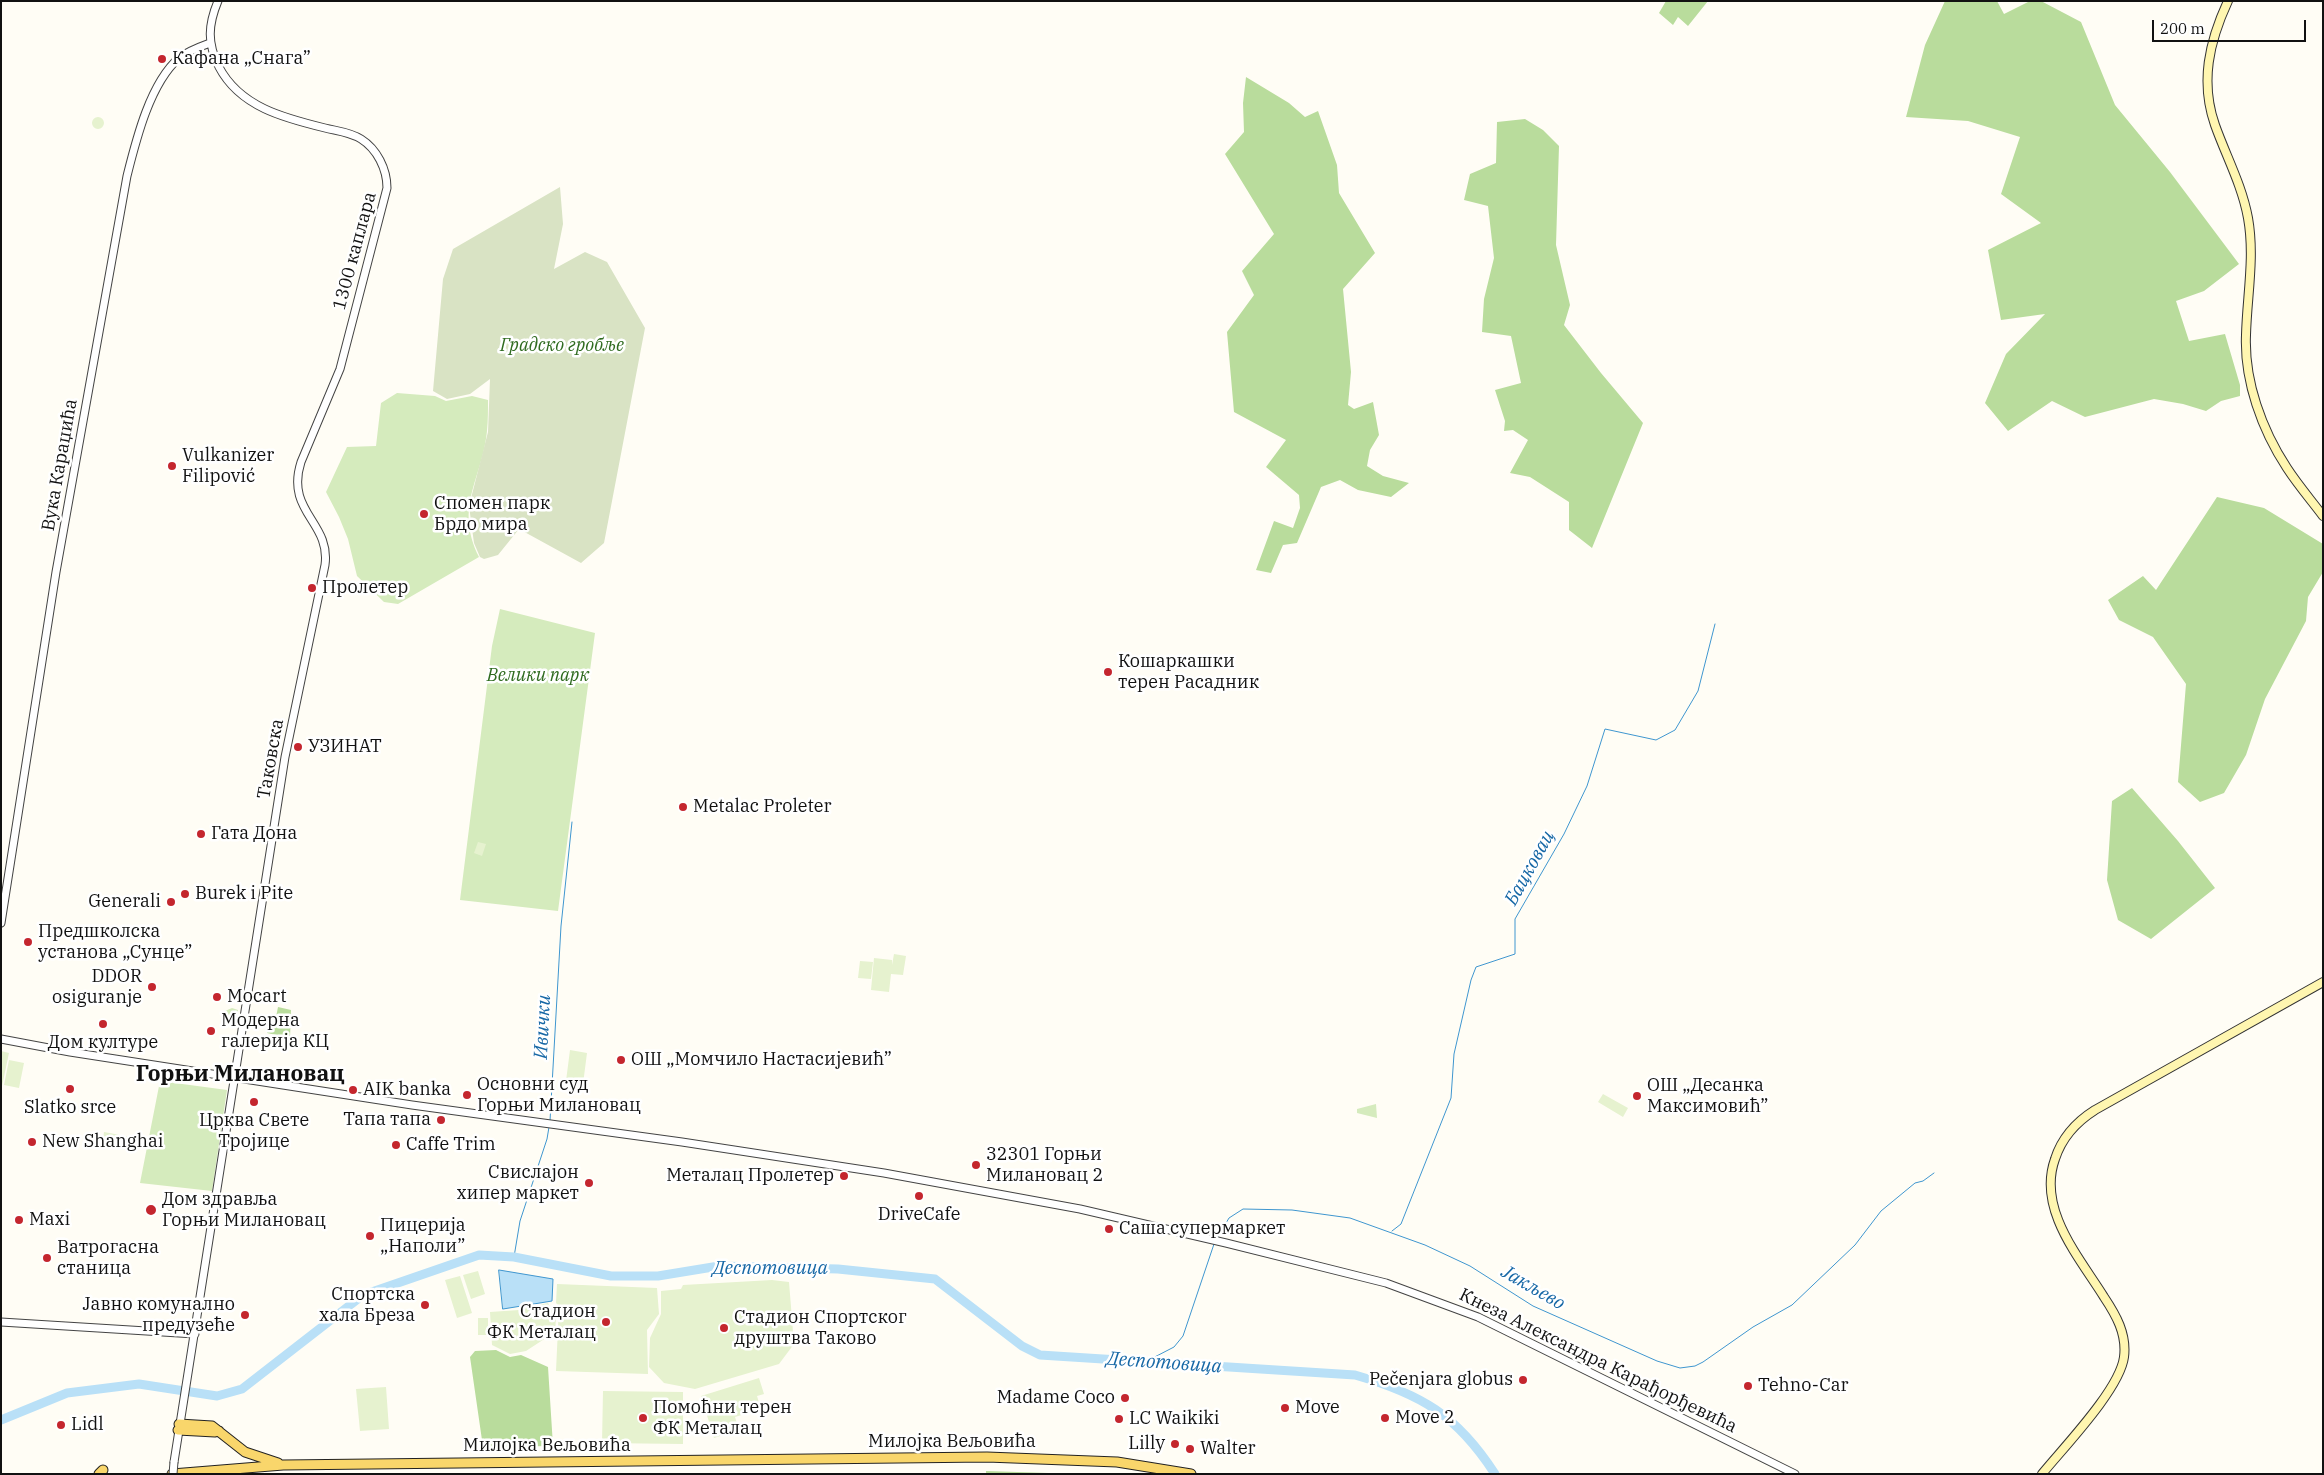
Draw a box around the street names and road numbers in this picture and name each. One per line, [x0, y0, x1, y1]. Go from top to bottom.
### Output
street label: 1300 каплара [329, 190, 381, 312]
street label: Вука Караџића [38, 397, 82, 533]
street label: Таковска [253, 717, 289, 801]
street label: Кнеза Александра Карађорђевића [1456, 1284, 1740, 1438]
street label: Милојка Вељовића [868, 1431, 1036, 1453]
street label: Милојка Вељовића [463, 1435, 631, 1457]

